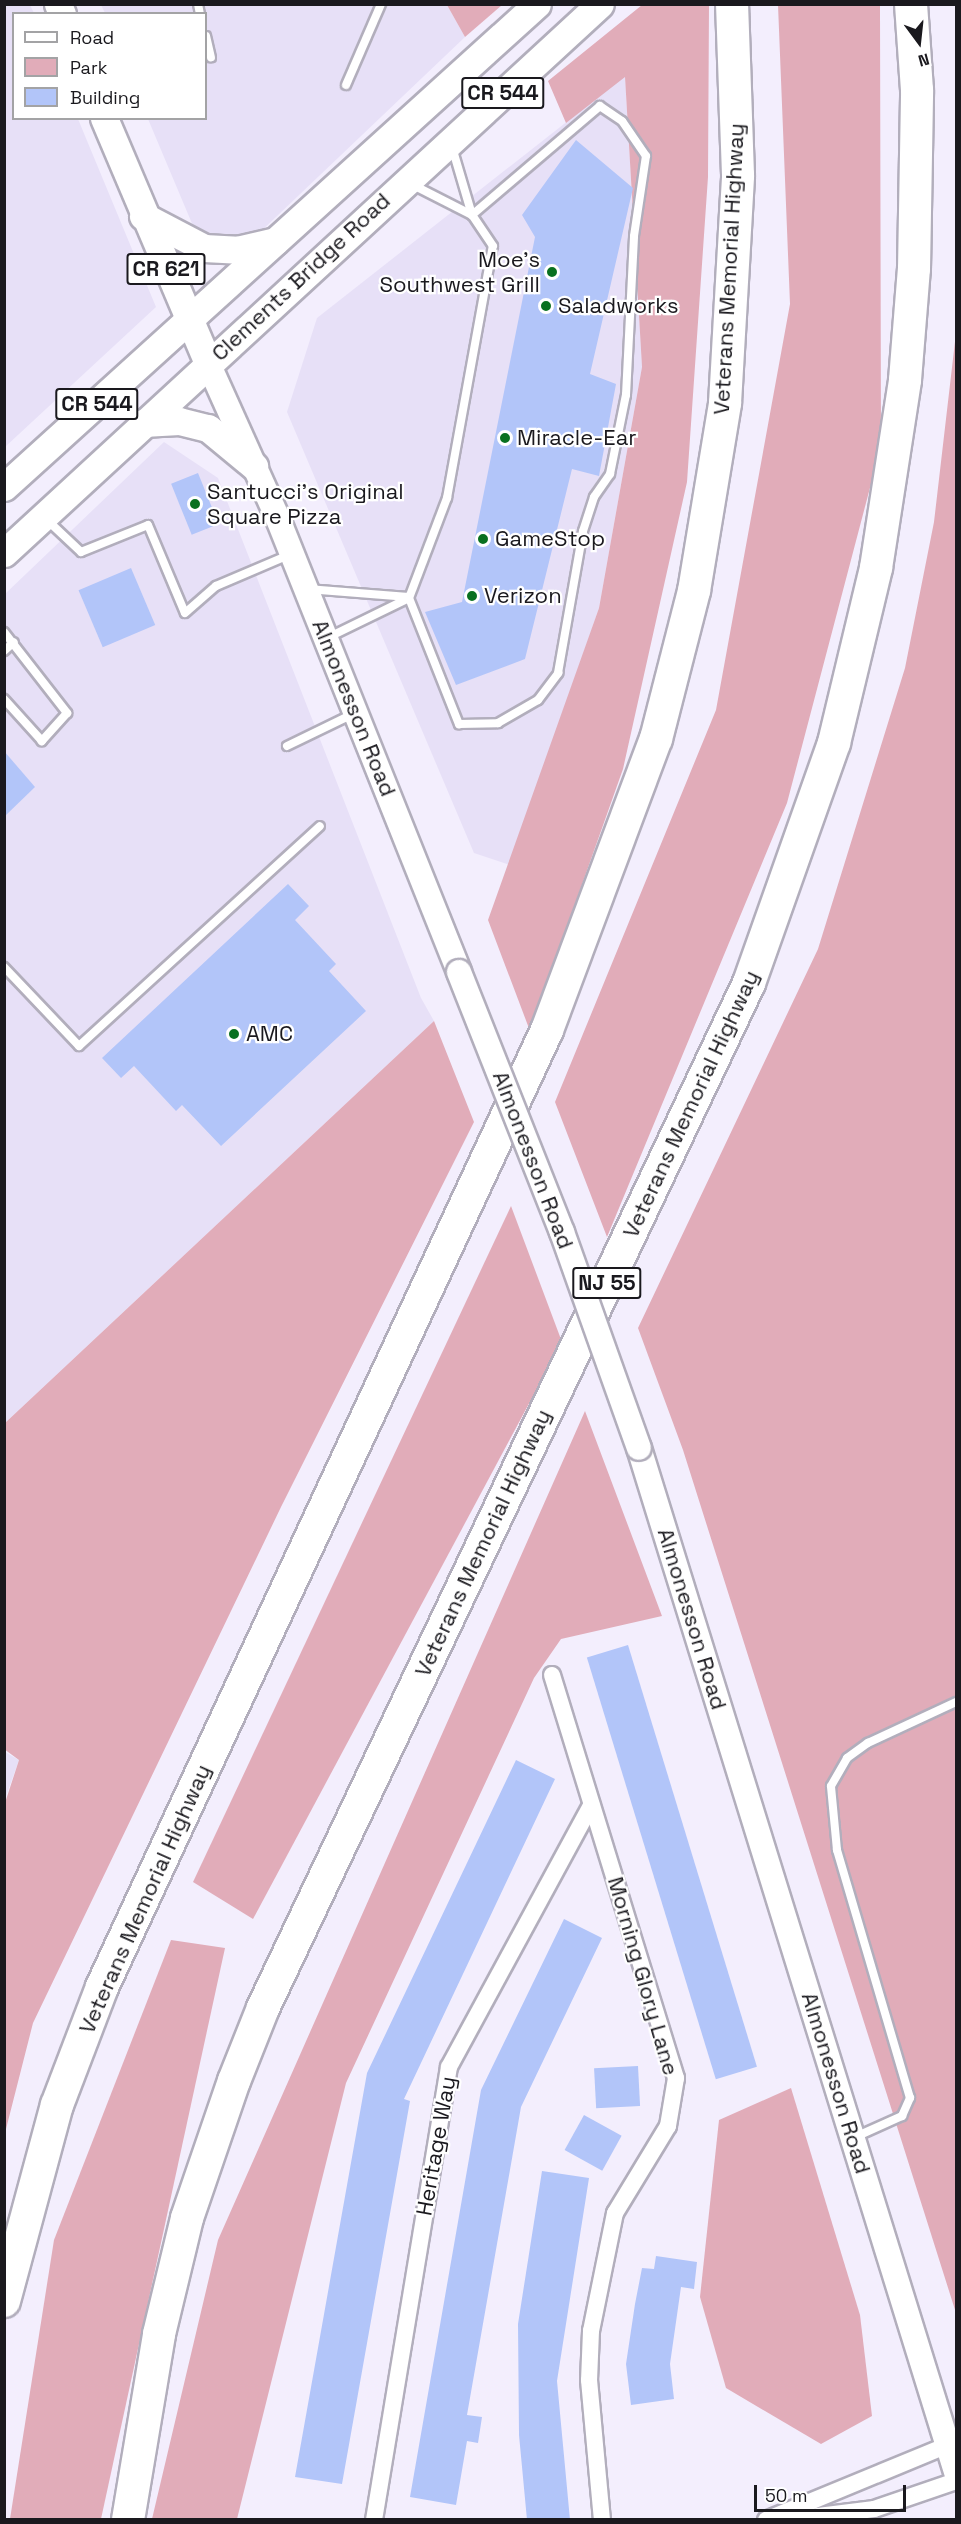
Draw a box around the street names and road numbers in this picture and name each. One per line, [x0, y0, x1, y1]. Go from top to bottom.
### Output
road number: CR 544 [461, 75, 545, 111]
street label: Veterans Memorial Highway [708, 123, 750, 415]
street label: Clements Bridge Road [206, 187, 396, 367]
road number: CR 621 [126, 251, 207, 287]
road number: CR 544 [55, 386, 139, 422]
street label: Almonesson Road [307, 616, 401, 800]
street label: Veterans Memorial Highway [617, 966, 765, 1242]
street label: Almonesson Road [487, 1067, 579, 1253]
road number: NJ 55 [571, 1265, 643, 1301]
street label: Veterans Memorial Highway [409, 1405, 557, 1681]
street label: Almonesson Road [652, 1525, 732, 1713]
street label: Veterans Memorial Highway [74, 1760, 216, 2038]
street label: Morning Glory Lane [602, 1874, 684, 2078]
street label: Almonesson Road [796, 1989, 876, 2177]
street label: Heritage Way [411, 2074, 461, 2218]

